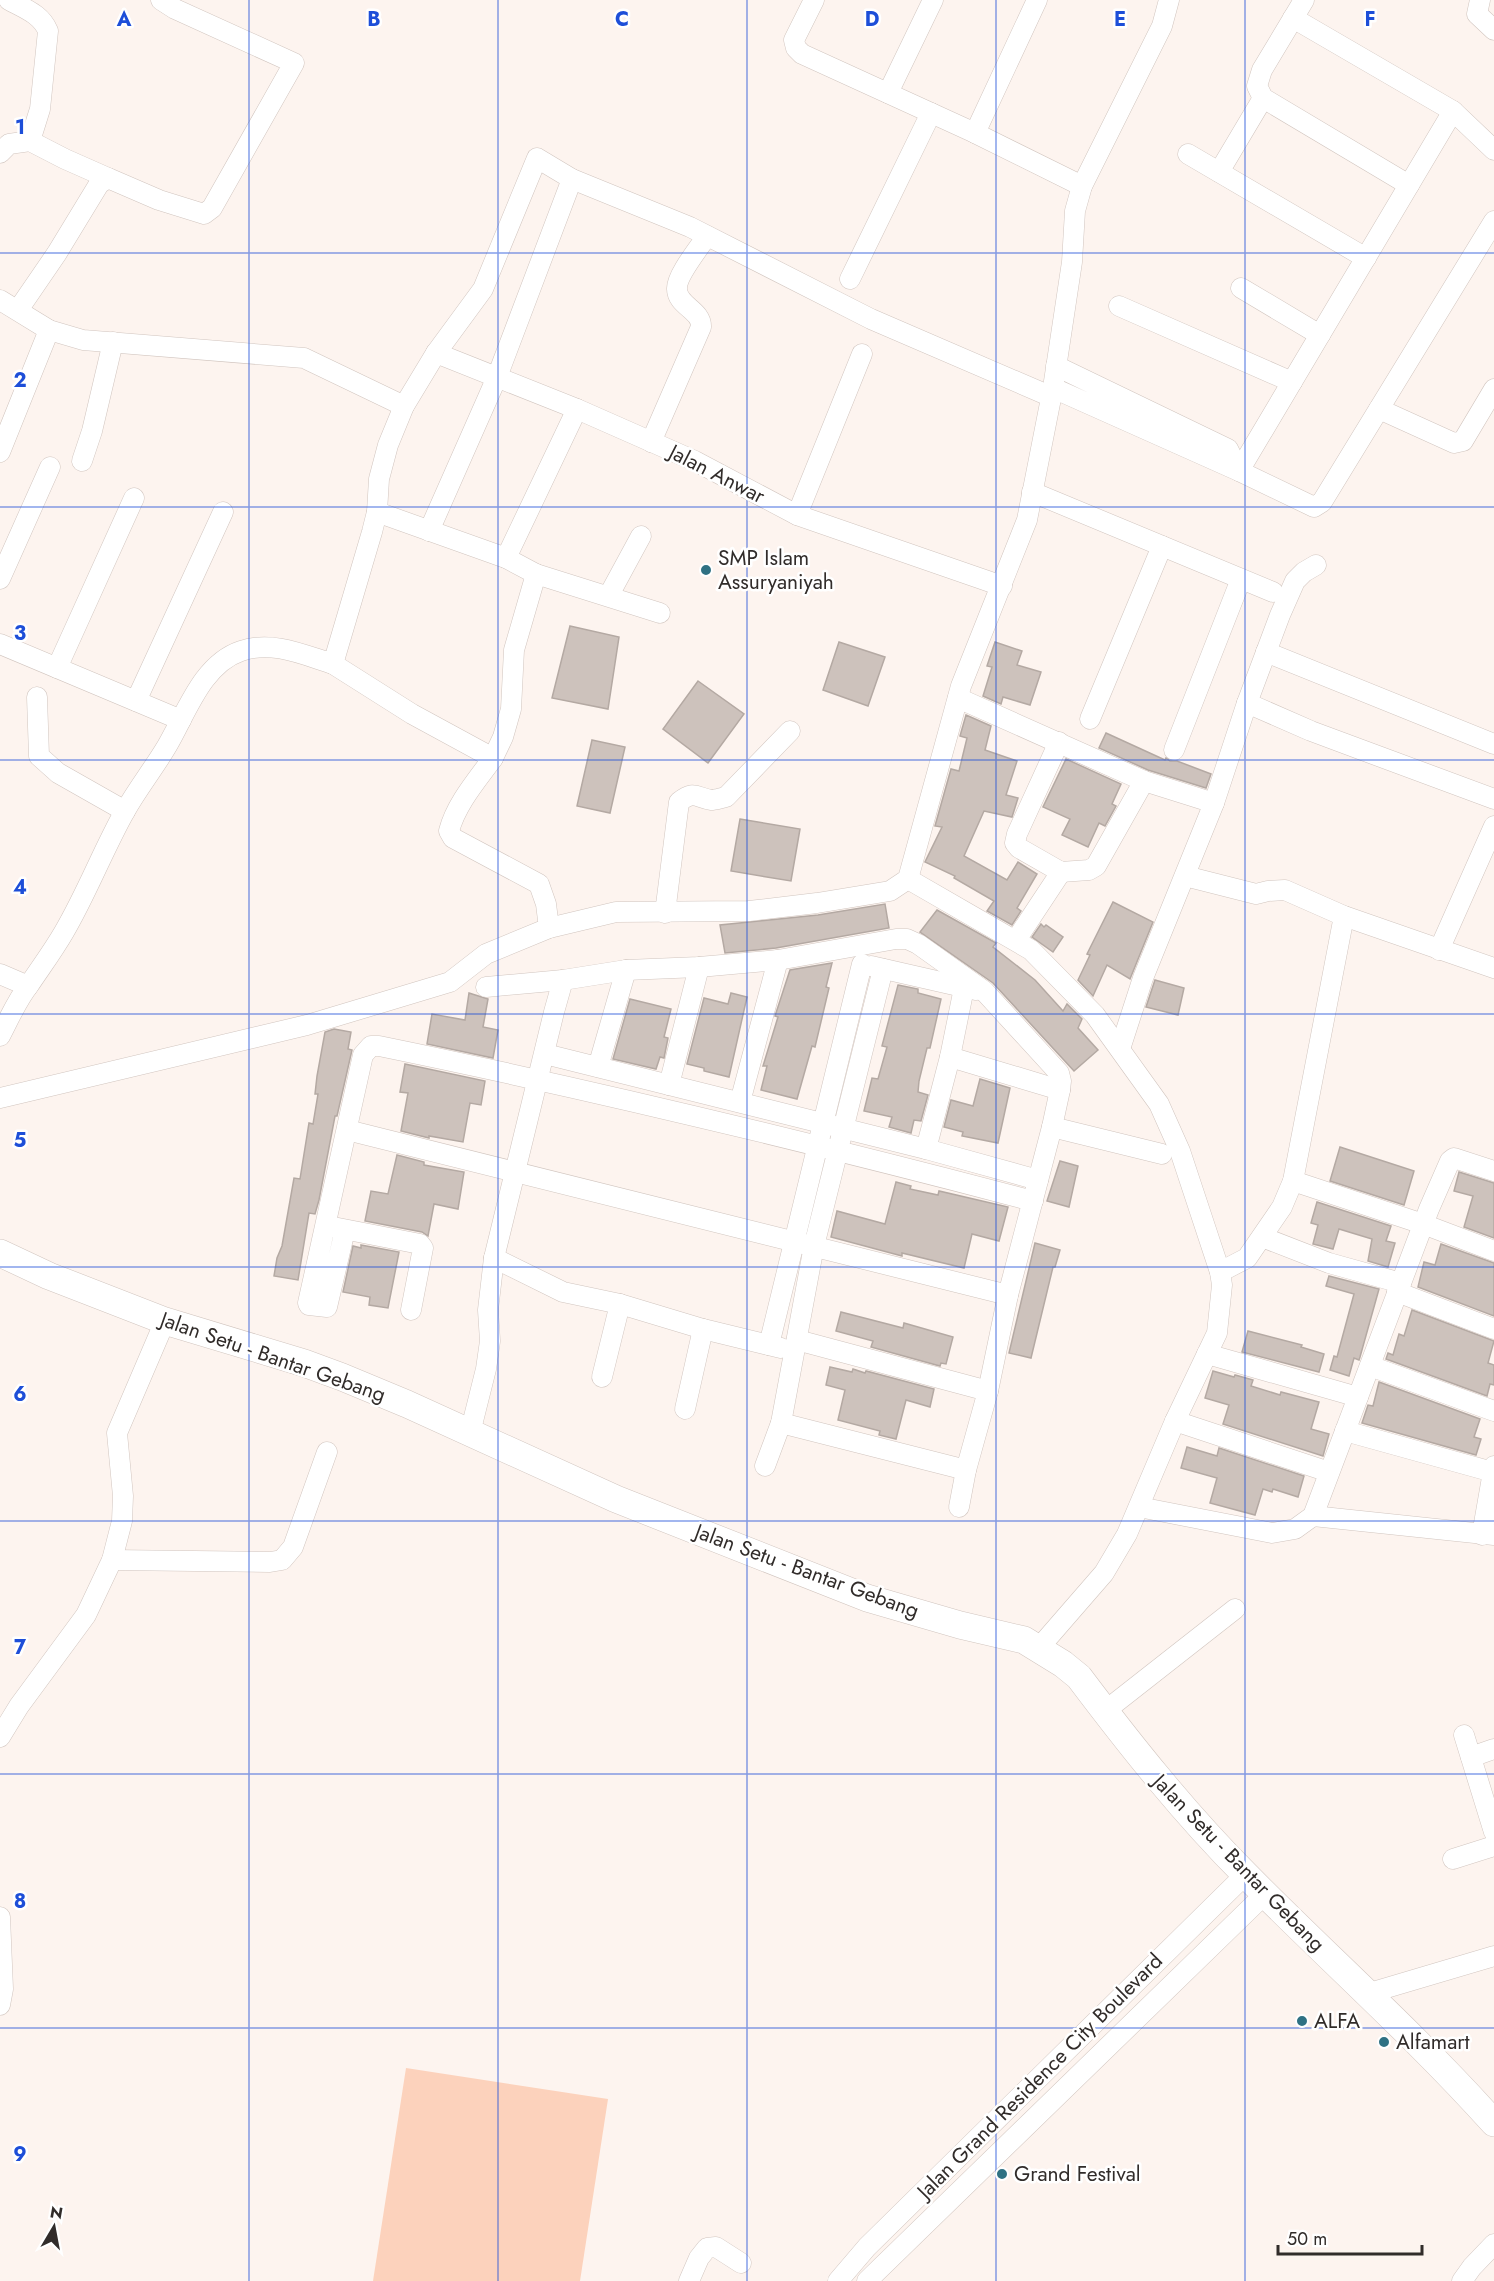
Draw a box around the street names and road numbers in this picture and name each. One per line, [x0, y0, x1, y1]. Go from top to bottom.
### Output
street label: Jalan Anwar [661, 436, 771, 511]
street label: Jalan Setu - Bantar Gebang [153, 1303, 390, 1410]
street label: Jalan Setu - Bantar Gebang [688, 1515, 923, 1626]
street label: Jalan Setu - Bantar Gebang [1144, 1765, 1332, 1958]
street label: Jalan Grand Residence City Boulevard [908, 1947, 1169, 2208]

